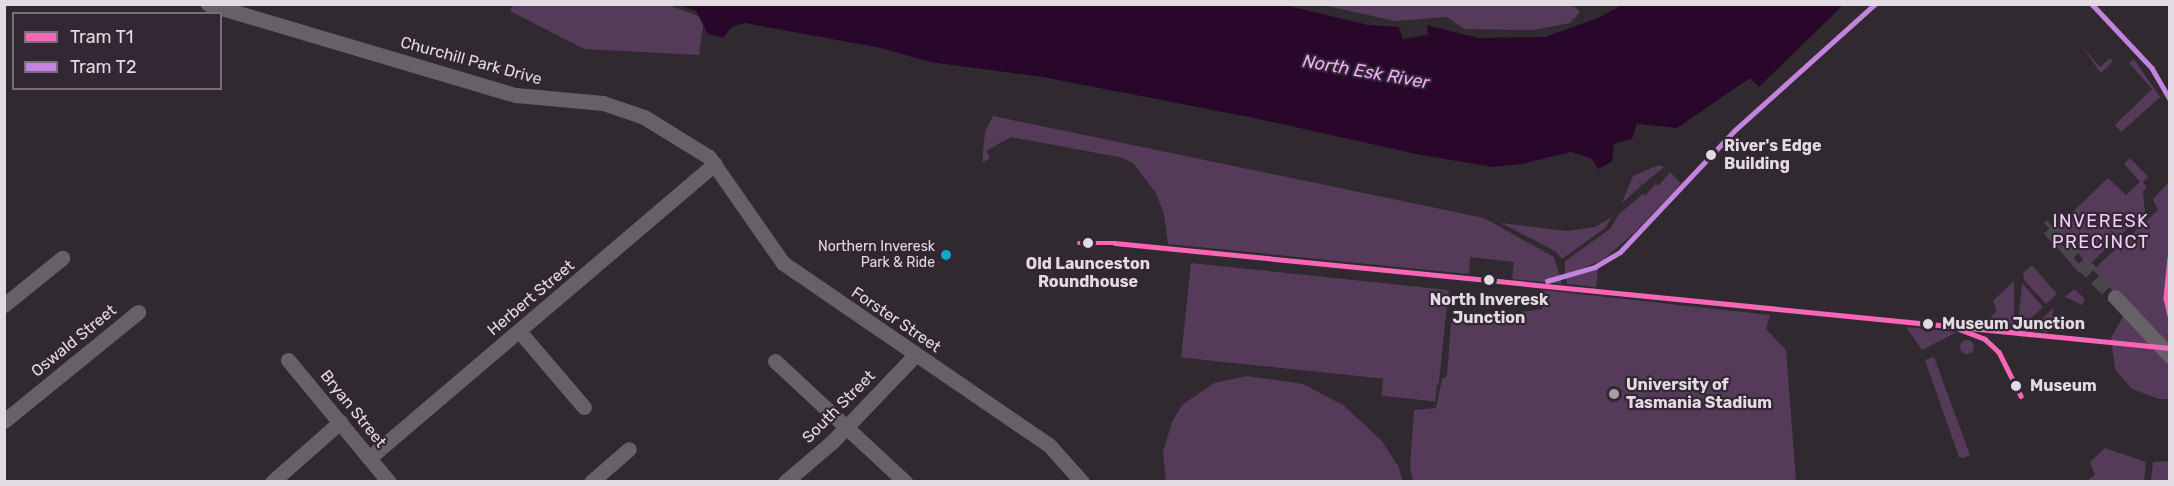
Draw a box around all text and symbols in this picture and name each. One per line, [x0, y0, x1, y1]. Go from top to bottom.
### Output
legend [12, 12, 222, 90]
text: Tram T1 [70, 26, 133, 48]
street label: Churchill Park Drive [398, 33, 544, 89]
water label: North Esk River [1301, 50, 1431, 94]
text: Tram T2 [70, 56, 137, 78]
place label: River's Edge Building [1724, 136, 1821, 174]
marker: River's Edge Building [1702, 146, 1720, 164]
district label: INVERESK PRECINCT [2052, 211, 2150, 254]
marker: Old Launceston Roundhouse [1079, 234, 1097, 252]
place label: Northern Inveresk Park & Ride [818, 239, 935, 272]
marker: Northern Inveresk Park & Ride [940, 249, 952, 261]
place label: Old Launceston Roundhouse [1026, 254, 1150, 292]
street label: Herbert Street [484, 256, 578, 340]
marker: North Inveresk Junction [1480, 271, 1498, 289]
street label: Forster Street [848, 283, 944, 357]
place label: North Inveresk Junction [1430, 290, 1548, 328]
street label: Oswald Street [28, 301, 120, 381]
place label: Museum Junction [1942, 314, 2085, 334]
marker: Museum Junction [1919, 315, 1937, 333]
street label: Bryan Street [316, 366, 390, 452]
street label: South Street [799, 367, 879, 447]
place label: University of Tasmania Stadium [1626, 375, 1772, 413]
place label: Museum [2030, 376, 2097, 396]
marker: Museum [2007, 377, 2025, 395]
marker: University of Tasmania Stadium [1607, 387, 1621, 401]

